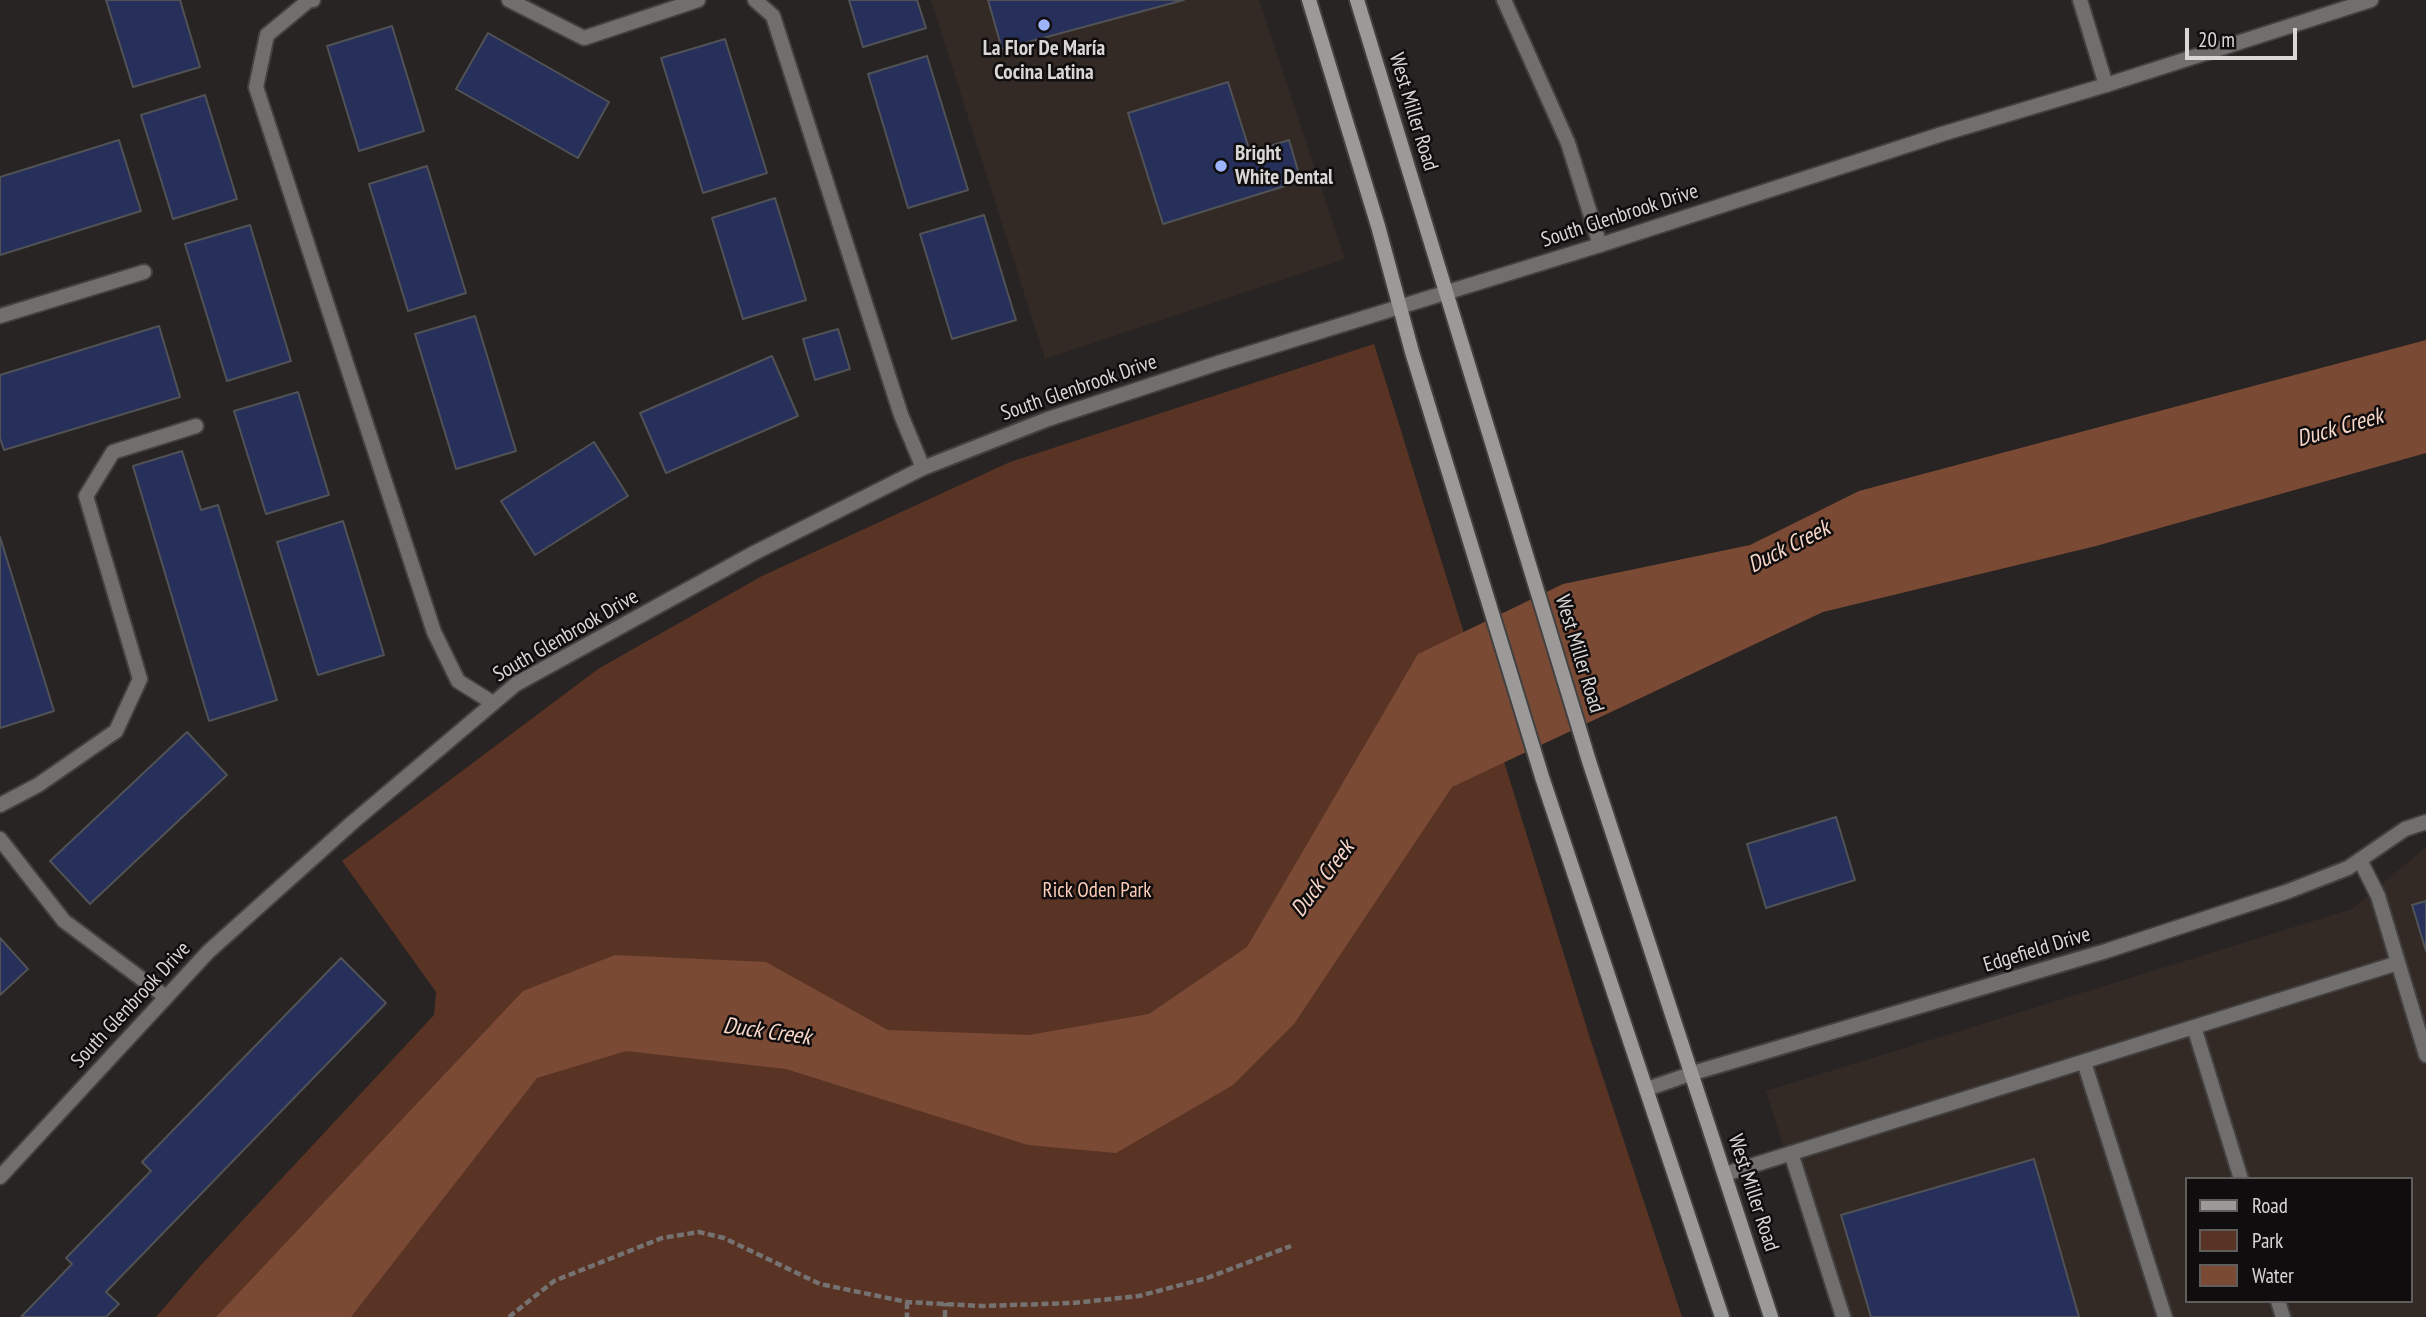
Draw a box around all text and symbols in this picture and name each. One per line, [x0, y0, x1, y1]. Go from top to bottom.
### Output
scale bar [2188, 14, 2300, 58]
marker: La Flor De María Cocina Latina [1036, 17, 1052, 33]
text: 20 m [2198, 26, 2235, 53]
place label: La Flor De María Cocina Latina [983, 36, 1105, 86]
street label: West Miller Road [1383, 50, 1443, 174]
place label: Bright White Dental [1235, 141, 1333, 191]
marker: Bright White Dental [1213, 158, 1229, 174]
street label: South Glenbrook Drive [1538, 179, 1702, 253]
street label: South Glenbrook Drive [998, 349, 1160, 427]
water label: Duck Creek [2294, 403, 2386, 453]
water label: Duck Creek [1743, 515, 1835, 579]
street label: South Glenbrook Drive [489, 584, 643, 688]
street label: West Miller Road [1549, 592, 1609, 716]
water label: Duck Creek [1285, 835, 1361, 923]
park label: Rick Oden Park [1043, 878, 1151, 904]
street label: Edgefield Drive [1981, 922, 2093, 978]
street label: South Glenbrook Drive [66, 937, 196, 1073]
water label: Duck Creek [721, 1012, 813, 1052]
street label: West Miller Road [1722, 1131, 1784, 1255]
legend [2184, 1177, 2412, 1303]
text: Road [2252, 1192, 2288, 1219]
text: Park [2252, 1227, 2283, 1254]
text: Water [2252, 1262, 2294, 1289]

